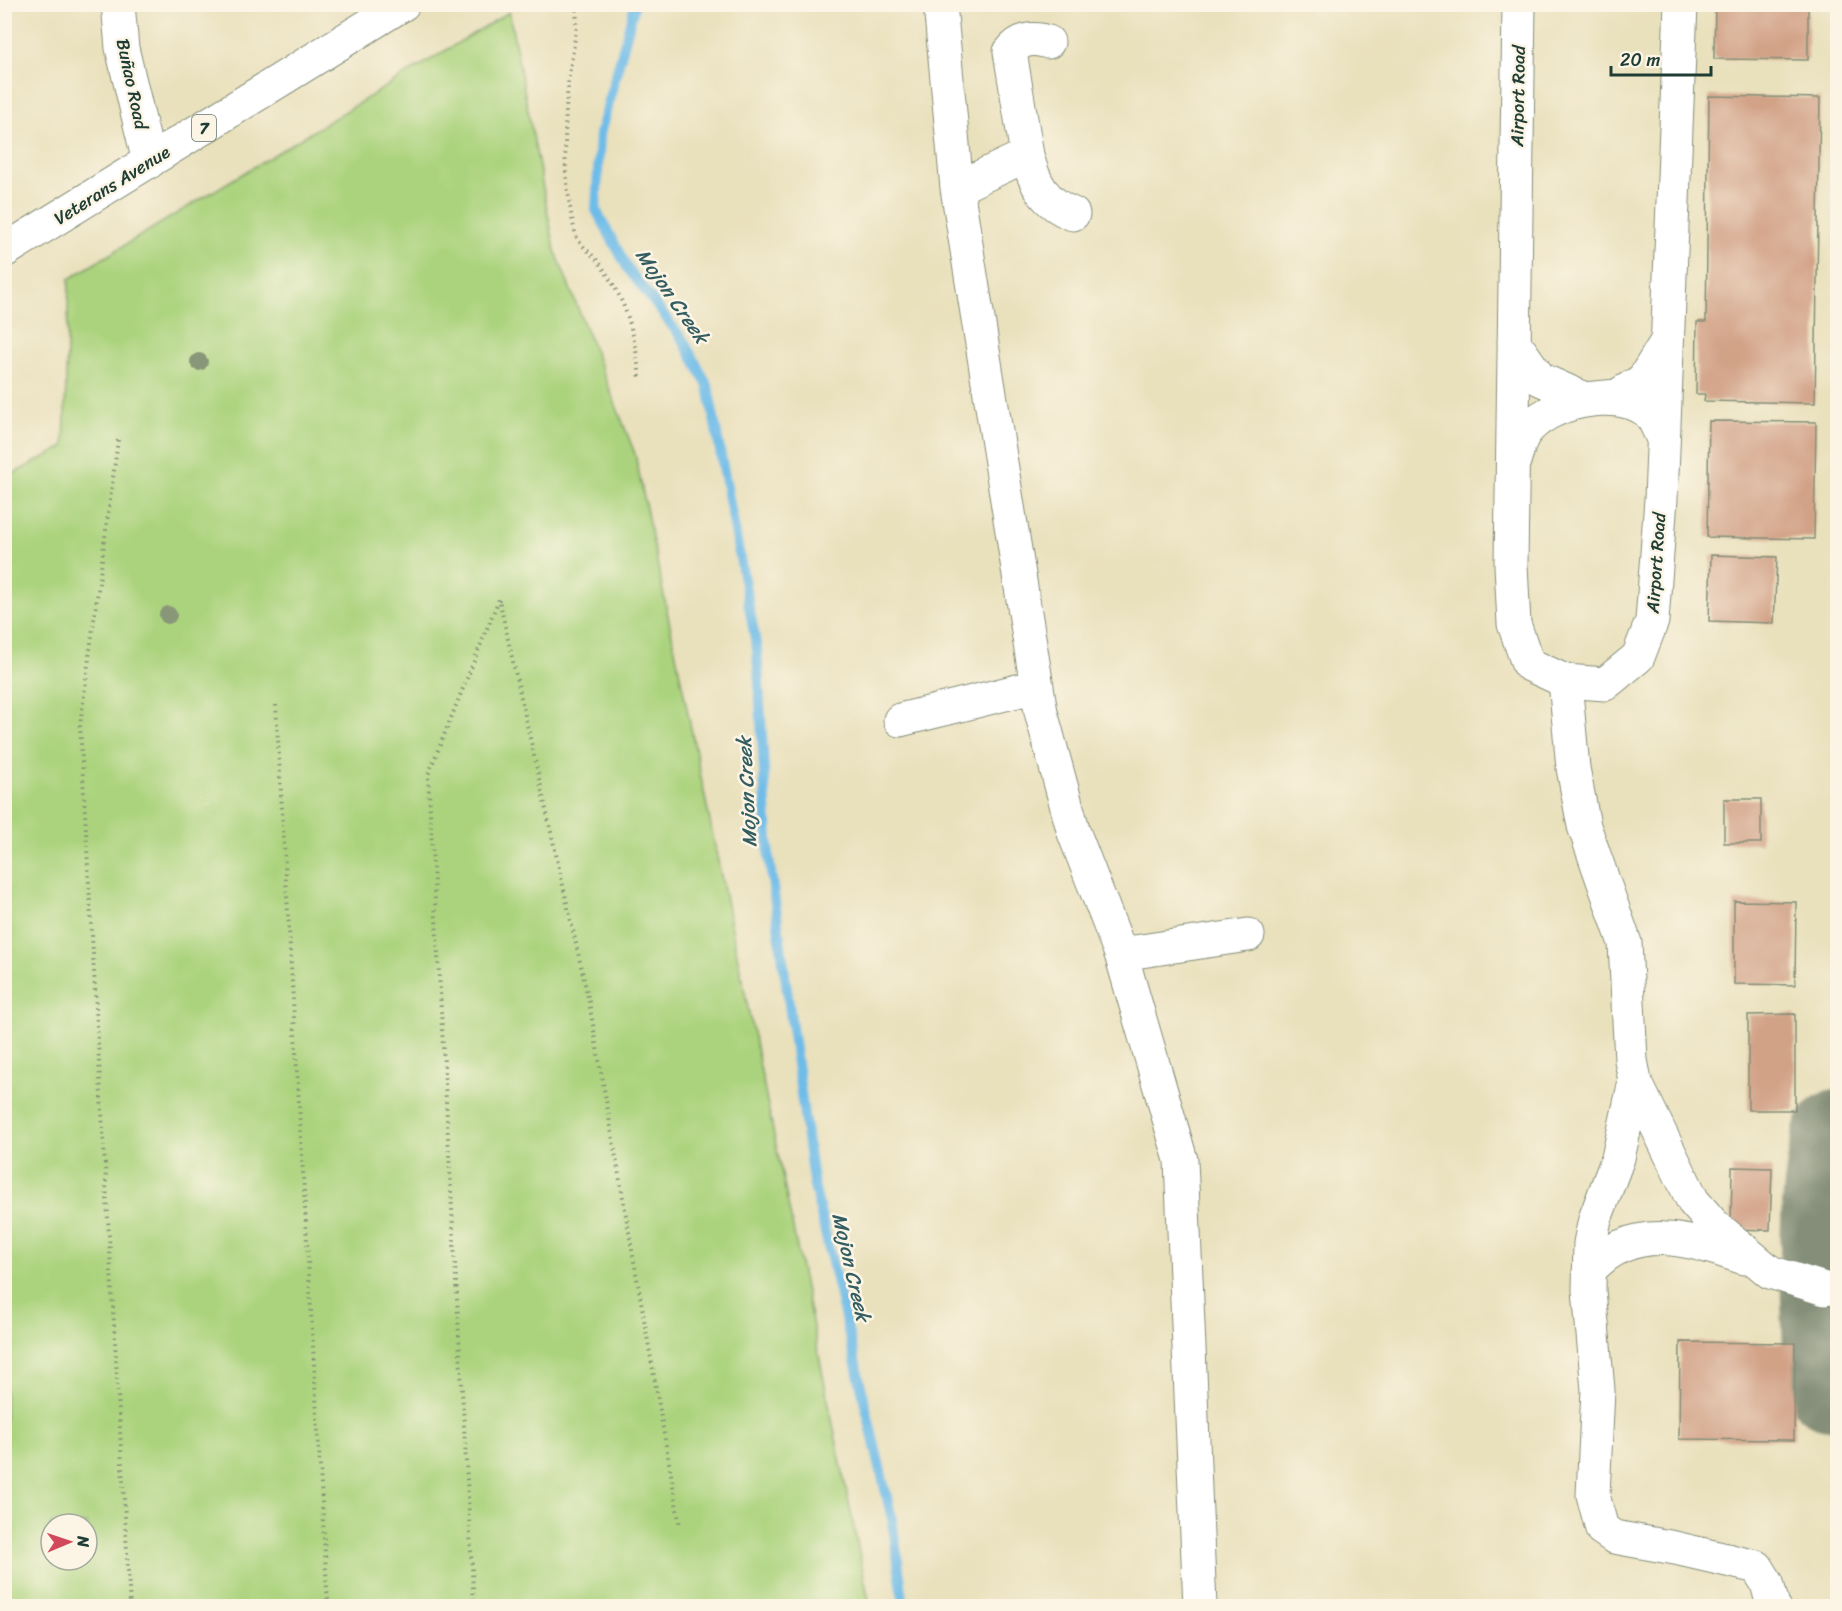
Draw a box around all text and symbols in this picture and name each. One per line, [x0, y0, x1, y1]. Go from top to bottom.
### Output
street label: Buñao Road [107, 36, 158, 134]
scale bar [1611, 39, 1712, 77]
street label: Airport Road [1501, 44, 1535, 148]
text: 20 m [1620, 44, 1660, 76]
road number: 7 [192, 115, 216, 141]
street label: Veterans Avenue [47, 136, 177, 234]
water label: Mojon Creek [626, 241, 719, 353]
street label: Airport Road [1636, 510, 1676, 616]
water label: Mojon Creek [727, 734, 767, 848]
water label: Mojon Creek [822, 1209, 881, 1327]
north arrow [39, 1512, 99, 1572]
text: N [69, 1534, 98, 1548]

